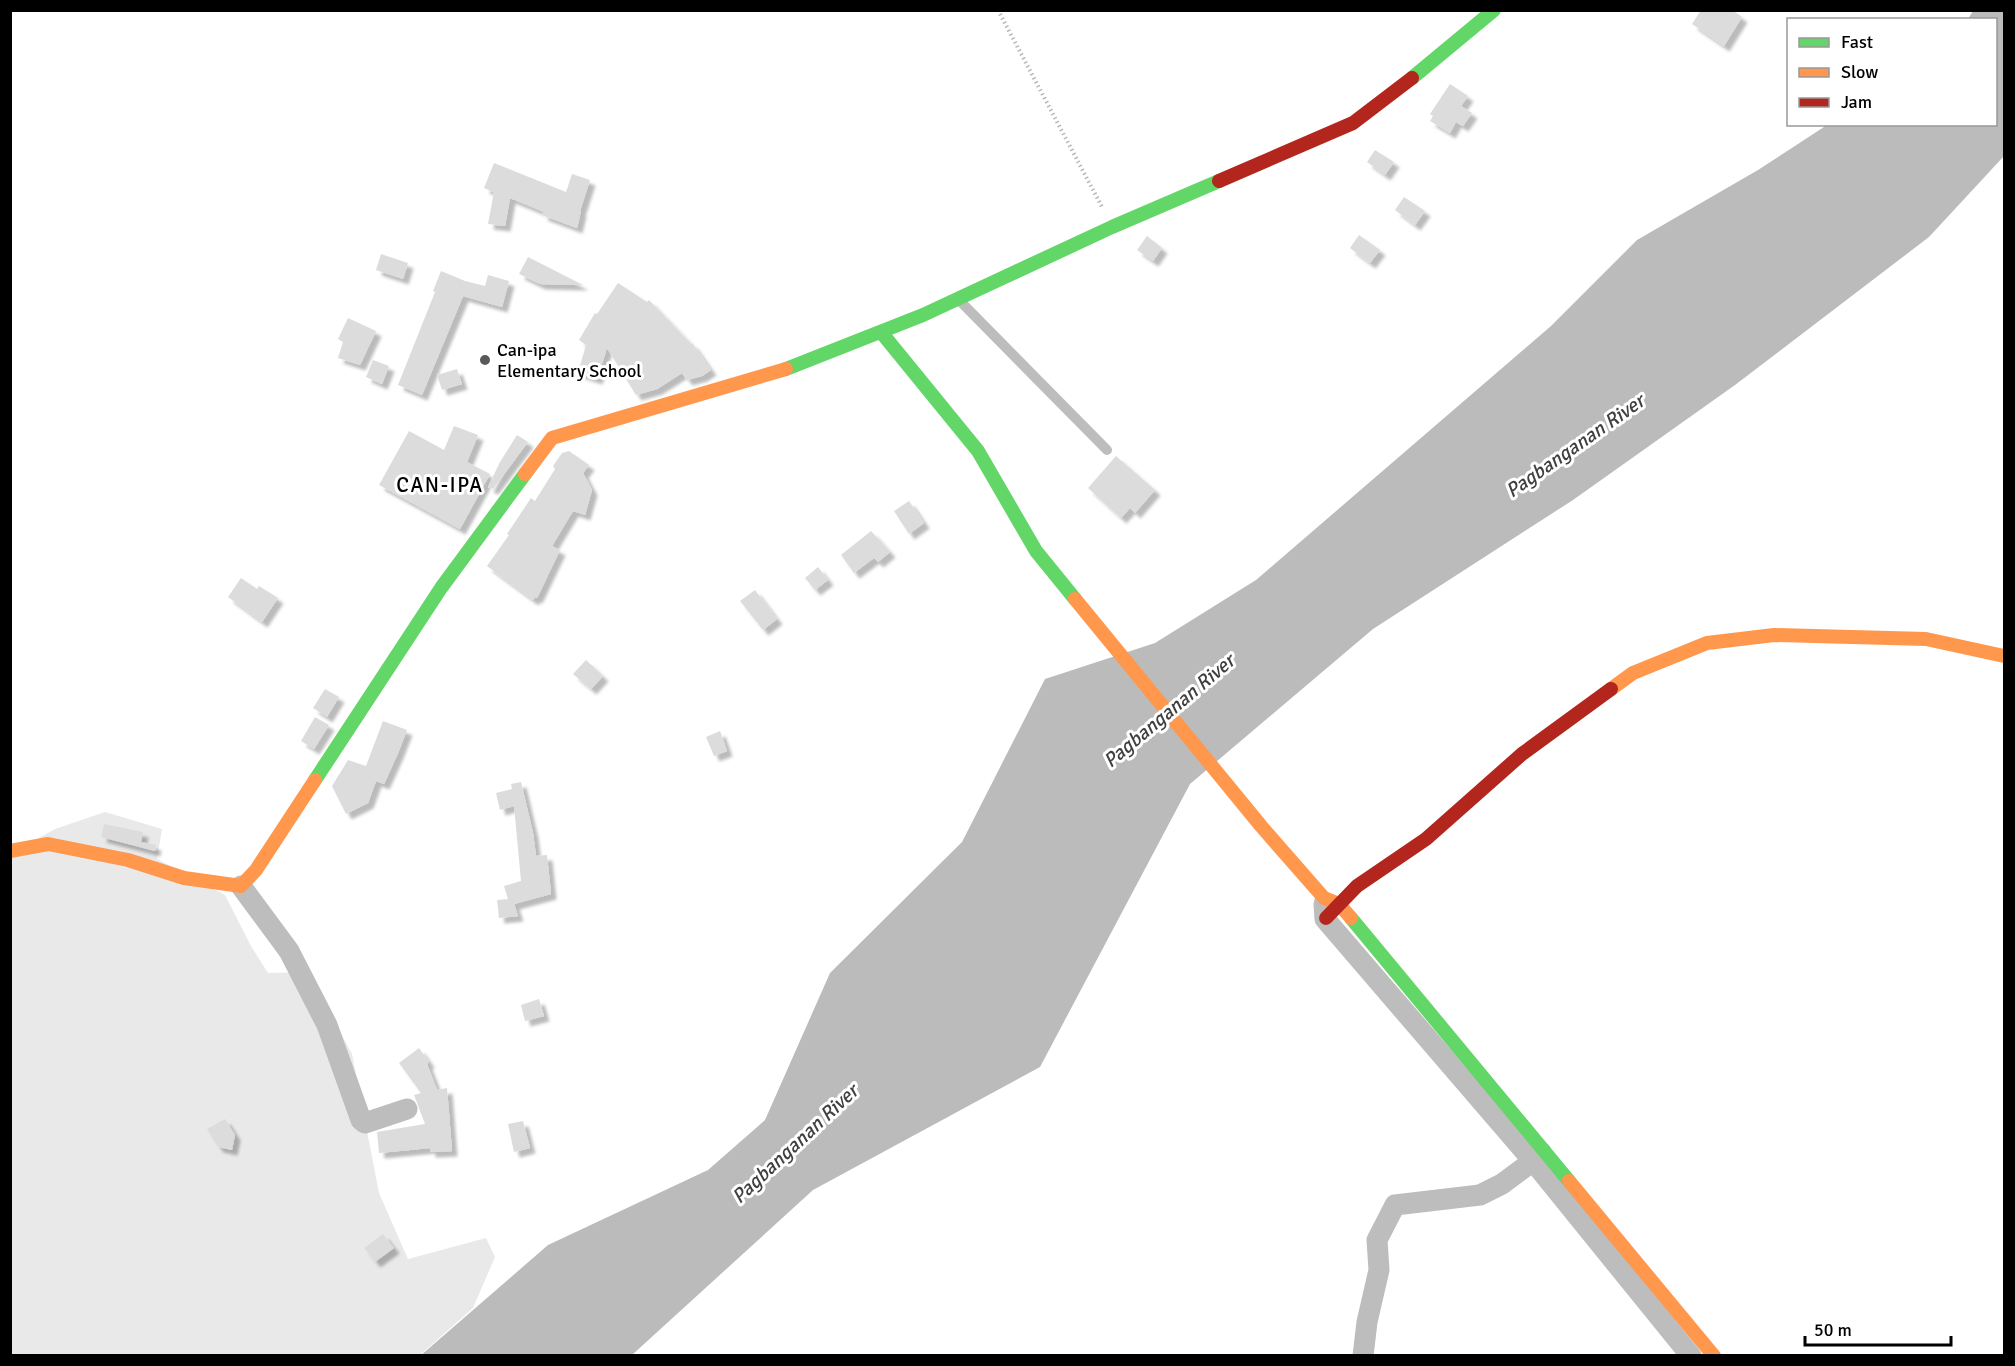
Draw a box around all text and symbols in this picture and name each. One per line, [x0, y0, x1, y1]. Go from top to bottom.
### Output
legend [1787, 18, 1997, 126]
text: Fast [1841, 31, 1873, 53]
text: Slow [1841, 61, 1878, 83]
text: Jam [1841, 91, 1872, 113]
place label: Can-ipa Elementary School [497, 339, 642, 382]
marker: Can-ipa Elementary School [478, 353, 492, 367]
water label: Pagbanganan River [1501, 387, 1651, 503]
district label: CAN-IPA [396, 472, 484, 498]
water label: Pagbanganan River [1098, 647, 1242, 773]
water label: Pagbanganan River [727, 1077, 865, 1209]
scale bar [1805, 1309, 1950, 1347]
text: 50 m [1814, 1319, 1852, 1341]

